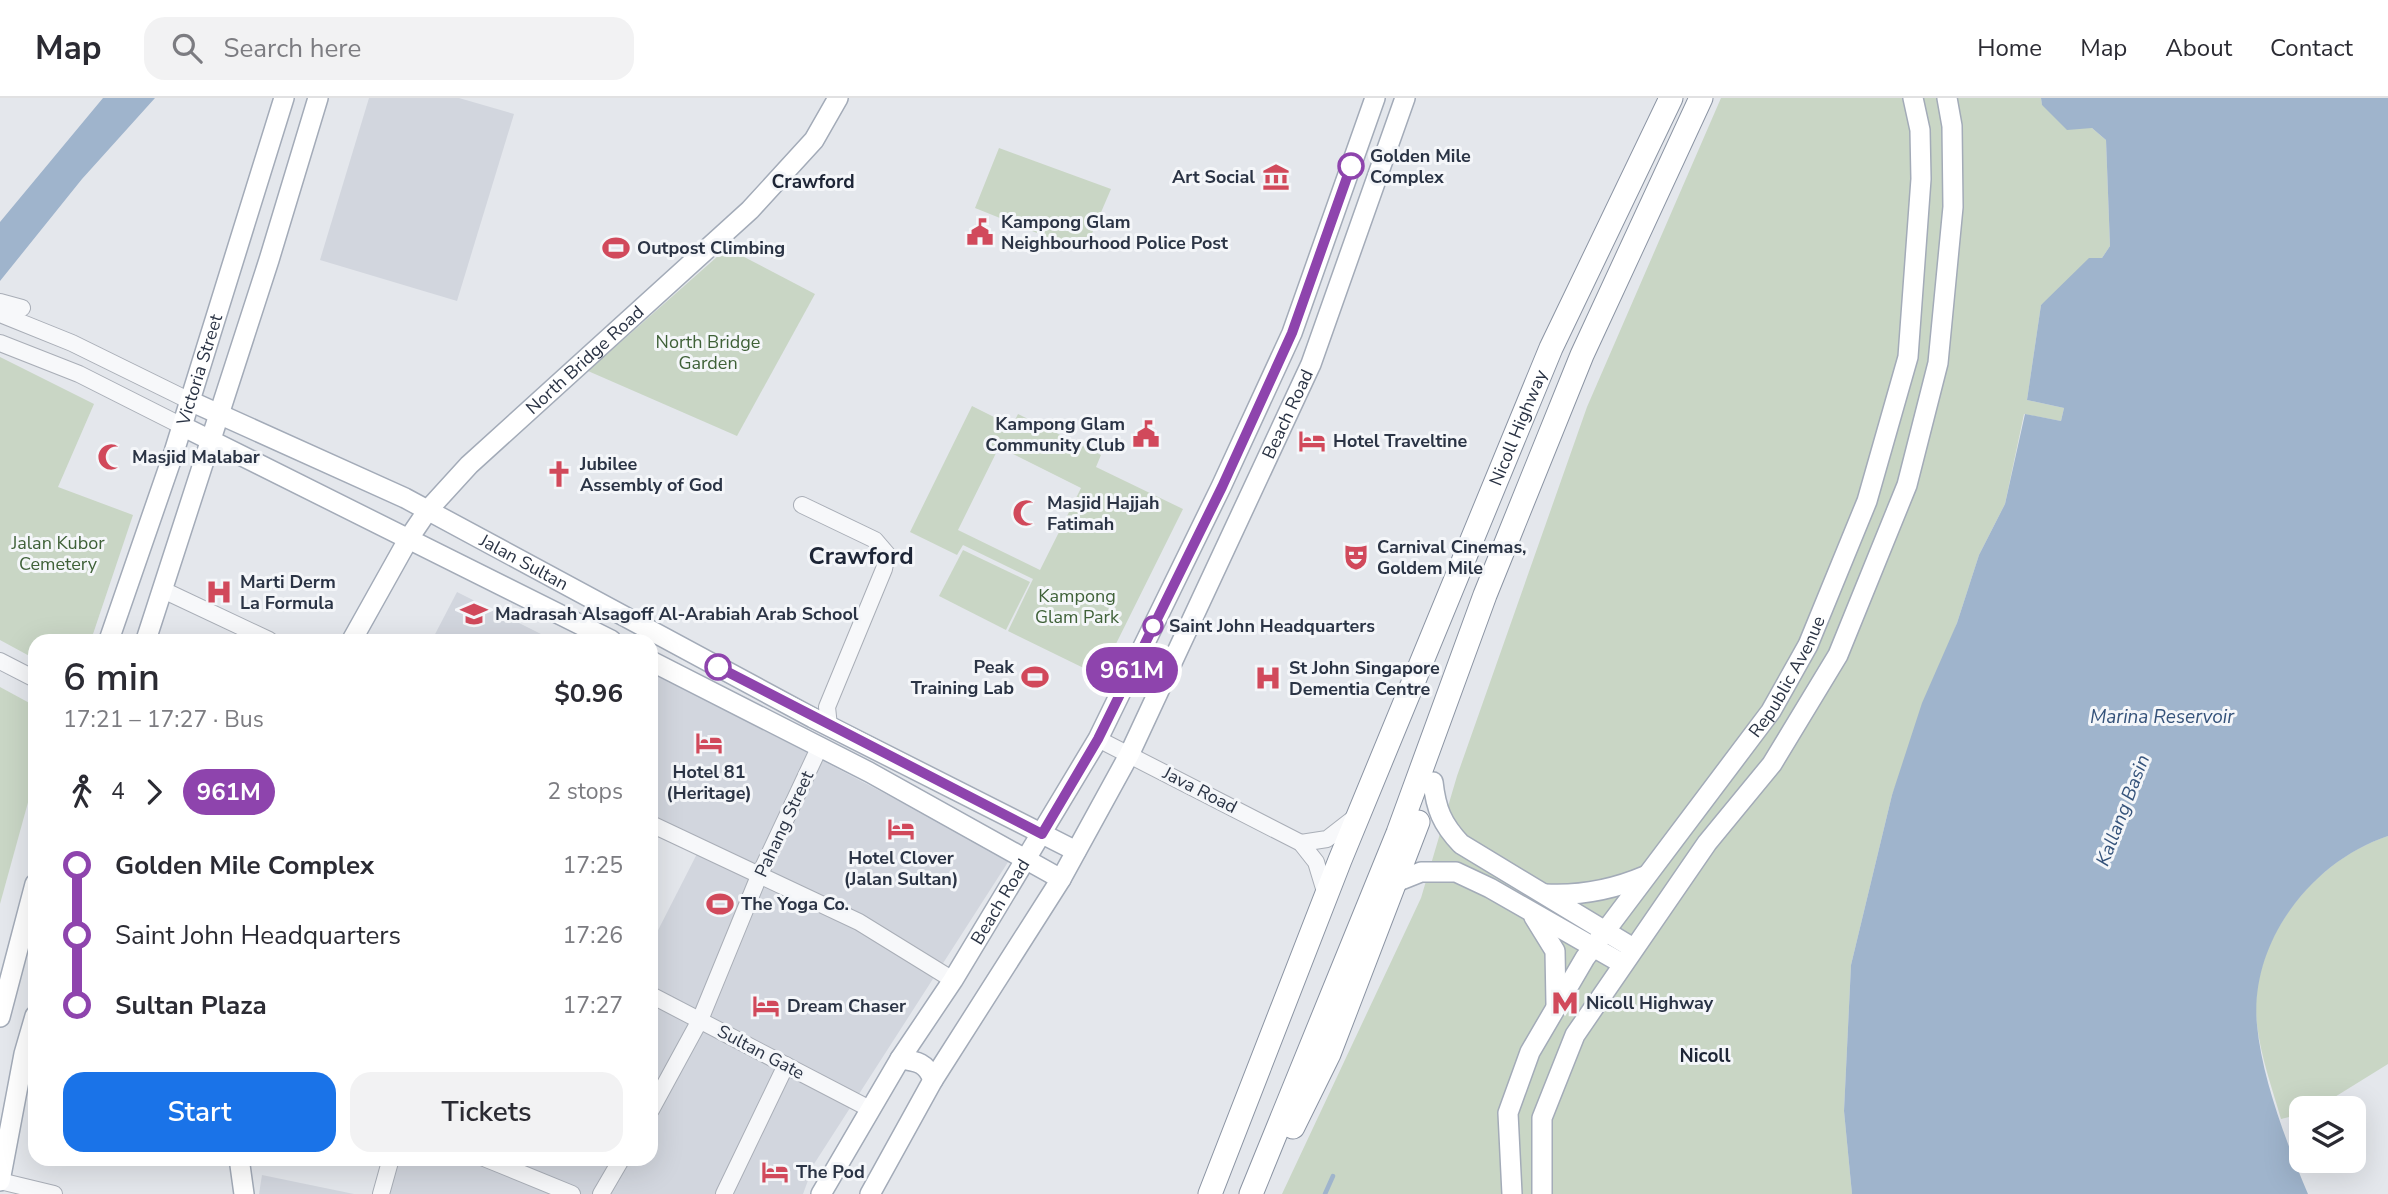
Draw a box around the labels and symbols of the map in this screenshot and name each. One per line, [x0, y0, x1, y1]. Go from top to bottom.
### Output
place label: Golden Mile Complex [1370, 144, 1471, 189]
marker: Golden Mile Complex [1338, 153, 1364, 179]
museum icon: Art Social [1261, 162, 1291, 192]
place label: Art Social [1172, 165, 1255, 189]
district label: Crawford [771, 169, 855, 195]
place label: Kampong Glam Neighbourhood Police Post [1001, 210, 1228, 255]
public building icon: Kampong Glam Neighbourhood Police Post [965, 217, 995, 247]
sports icon: Outpost Climbing [601, 233, 631, 263]
place label: Outpost Climbing [637, 236, 785, 260]
street label: North Bridge Road [521, 300, 649, 420]
street label: Victoria Street [171, 311, 228, 429]
park label: North Bridge Garden [656, 330, 760, 375]
street label: Beach Road [1256, 365, 1319, 463]
street label: Nicoll Highway [1484, 365, 1553, 489]
place label: Kampong Glam Community Club [985, 412, 1125, 457]
public building icon: Kampong Glam Community Club [1131, 419, 1161, 449]
hotel icon: Hotel Traveltine [1297, 426, 1327, 456]
place label: Hotel Traveltine [1333, 429, 1467, 453]
mosque icon: Masjid Malabar [96, 442, 126, 472]
place label: Masjid Malabar [132, 445, 260, 469]
place label: Jubilee Assembly of God [579, 452, 723, 497]
church icon: Jubilee Assembly of God [544, 459, 574, 489]
place label: Masjid Hajjah Fatimah [1047, 491, 1160, 536]
mosque icon: Masjid Hajjah Fatimah [1011, 498, 1041, 528]
street label: Jalan Sultan [474, 528, 573, 596]
park label: Jalan Kubor Cemetery [10, 531, 105, 576]
place label: Carnival Cinemas, Goldem Mile [1377, 535, 1527, 580]
district label: Crawford [808, 540, 914, 572]
theatre icon: Carnival Cinemas, Goldem Mile [1341, 542, 1371, 572]
place label: Marti Derm La Formula [240, 570, 336, 615]
hospital icon: Marti Derm La Formula [204, 577, 234, 607]
park label: Kampong Glam Park [1035, 584, 1120, 629]
school or university icon: Madrasah Alsagoff Al-Arabiah Arab School [459, 599, 489, 629]
place label: Madrasah Alsagoff Al-Arabiah Arab School [495, 602, 859, 626]
street label: Republic Avenue [1743, 612, 1831, 742]
place label: Saint John Headquarters [1169, 614, 1375, 638]
marker: Saint John Headquarters [1143, 616, 1163, 636]
line badge: 961M [1083, 647, 1181, 693]
unlabelled marker [705, 654, 731, 680]
place label: Peak Training Lab [911, 655, 1014, 700]
place label: St John Singapore Dementia Centre [1289, 656, 1440, 701]
sports icon: Peak Training Lab [1020, 662, 1050, 692]
hospital icon: St John Singapore Dementia Centre [1253, 663, 1283, 693]
water label: Marina Reservoir [2090, 704, 2235, 730]
hotel icon: Hotel 81 (Heritage) [694, 728, 724, 758]
water label: Kallang Basin [2090, 751, 2156, 870]
place label: Hotel 81 (Heritage) [666, 760, 752, 805]
street label: Java Road [1158, 761, 1241, 819]
street label: Pahang Street [749, 766, 819, 881]
hotel icon: Hotel Clover (Jalan Sultan) [886, 814, 916, 844]
place label: Hotel Clover (Jalan Sultan) [844, 846, 958, 891]
street label: Beach Road [965, 854, 1035, 949]
sports icon: The Yoga Co. [705, 889, 735, 919]
place label: The Yoga Co. [741, 892, 849, 916]
metro station icon: Nicoll Highway [1550, 988, 1580, 1018]
hotel icon: Dream Chaser [751, 991, 781, 1021]
place label: Nicoll Highway [1586, 991, 1714, 1015]
place label: Dream Chaser [787, 994, 906, 1018]
street label: Sultan Gate [713, 1019, 809, 1085]
district label: Nicoll [1680, 1043, 1730, 1069]
hotel icon: The Pod [760, 1157, 790, 1187]
place label: The Pod [796, 1160, 865, 1184]

